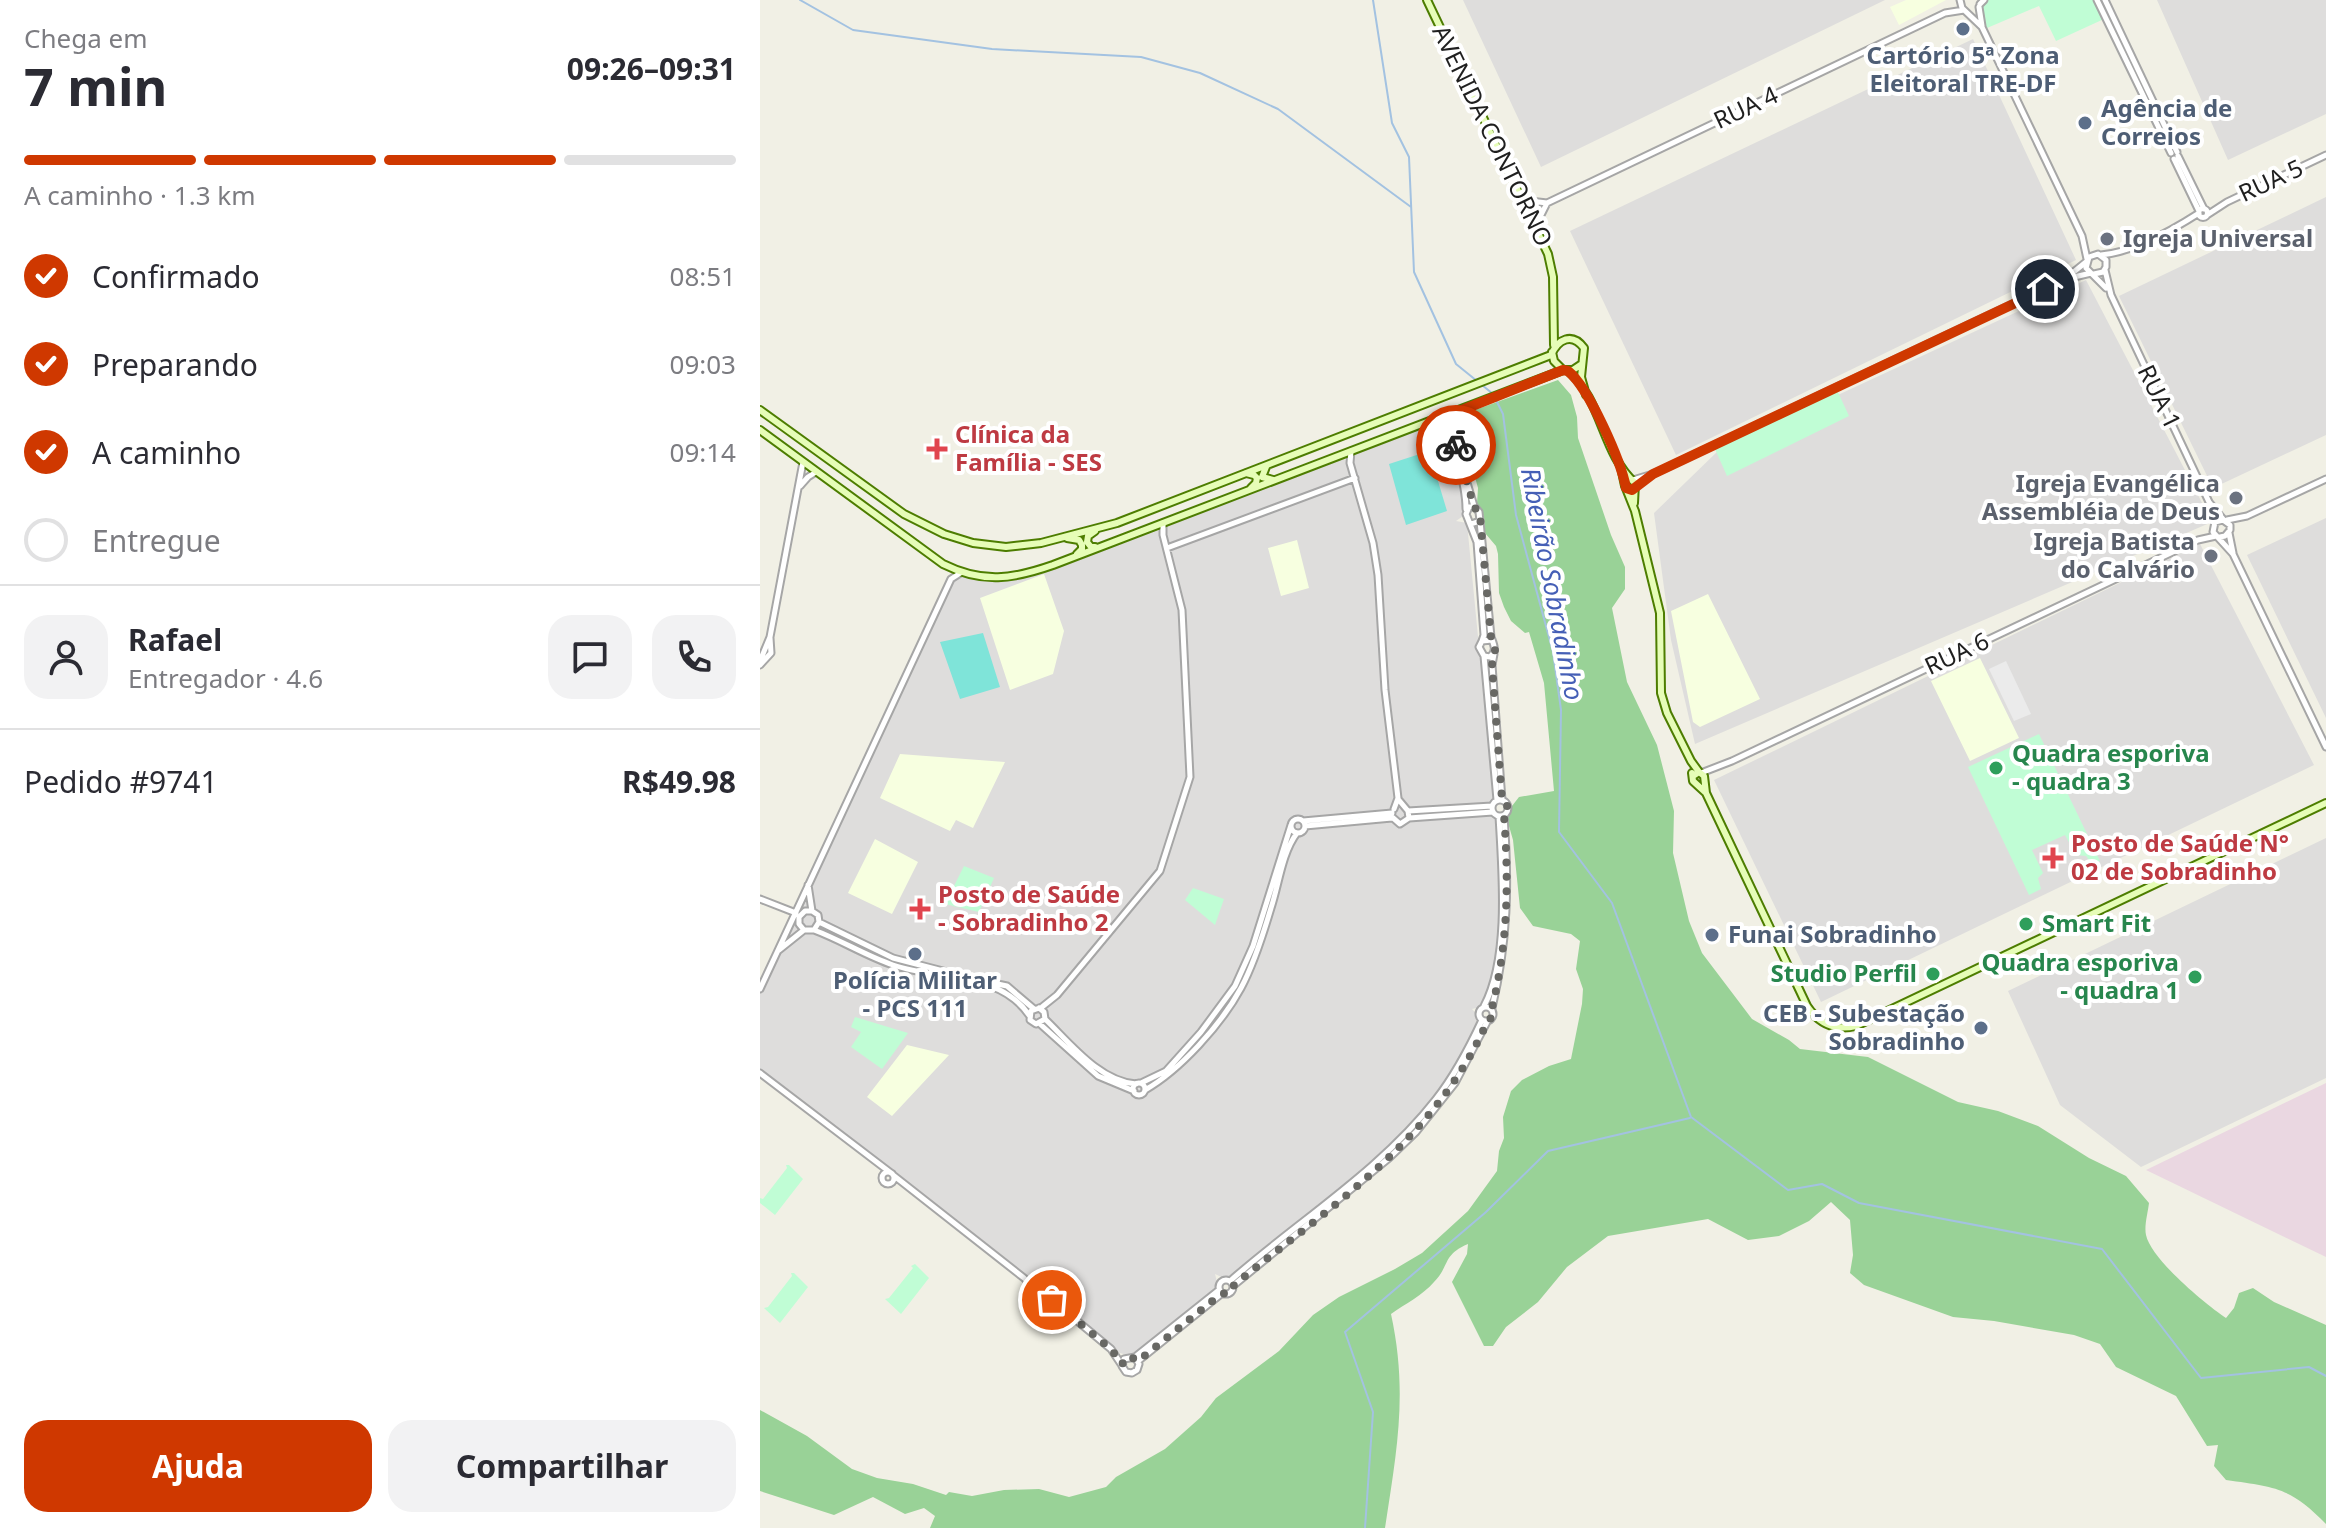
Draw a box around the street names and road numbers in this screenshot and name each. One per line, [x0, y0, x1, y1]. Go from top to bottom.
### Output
street label: AVENIDA CONTORNO [1425, 19, 1561, 251]
street label: RUA 4 [1708, 77, 1783, 136]
street label: RUA 5 [2233, 150, 2308, 209]
street label: RUA 1 [2131, 359, 2190, 434]
street label: RUA 6 [1919, 623, 1994, 682]

